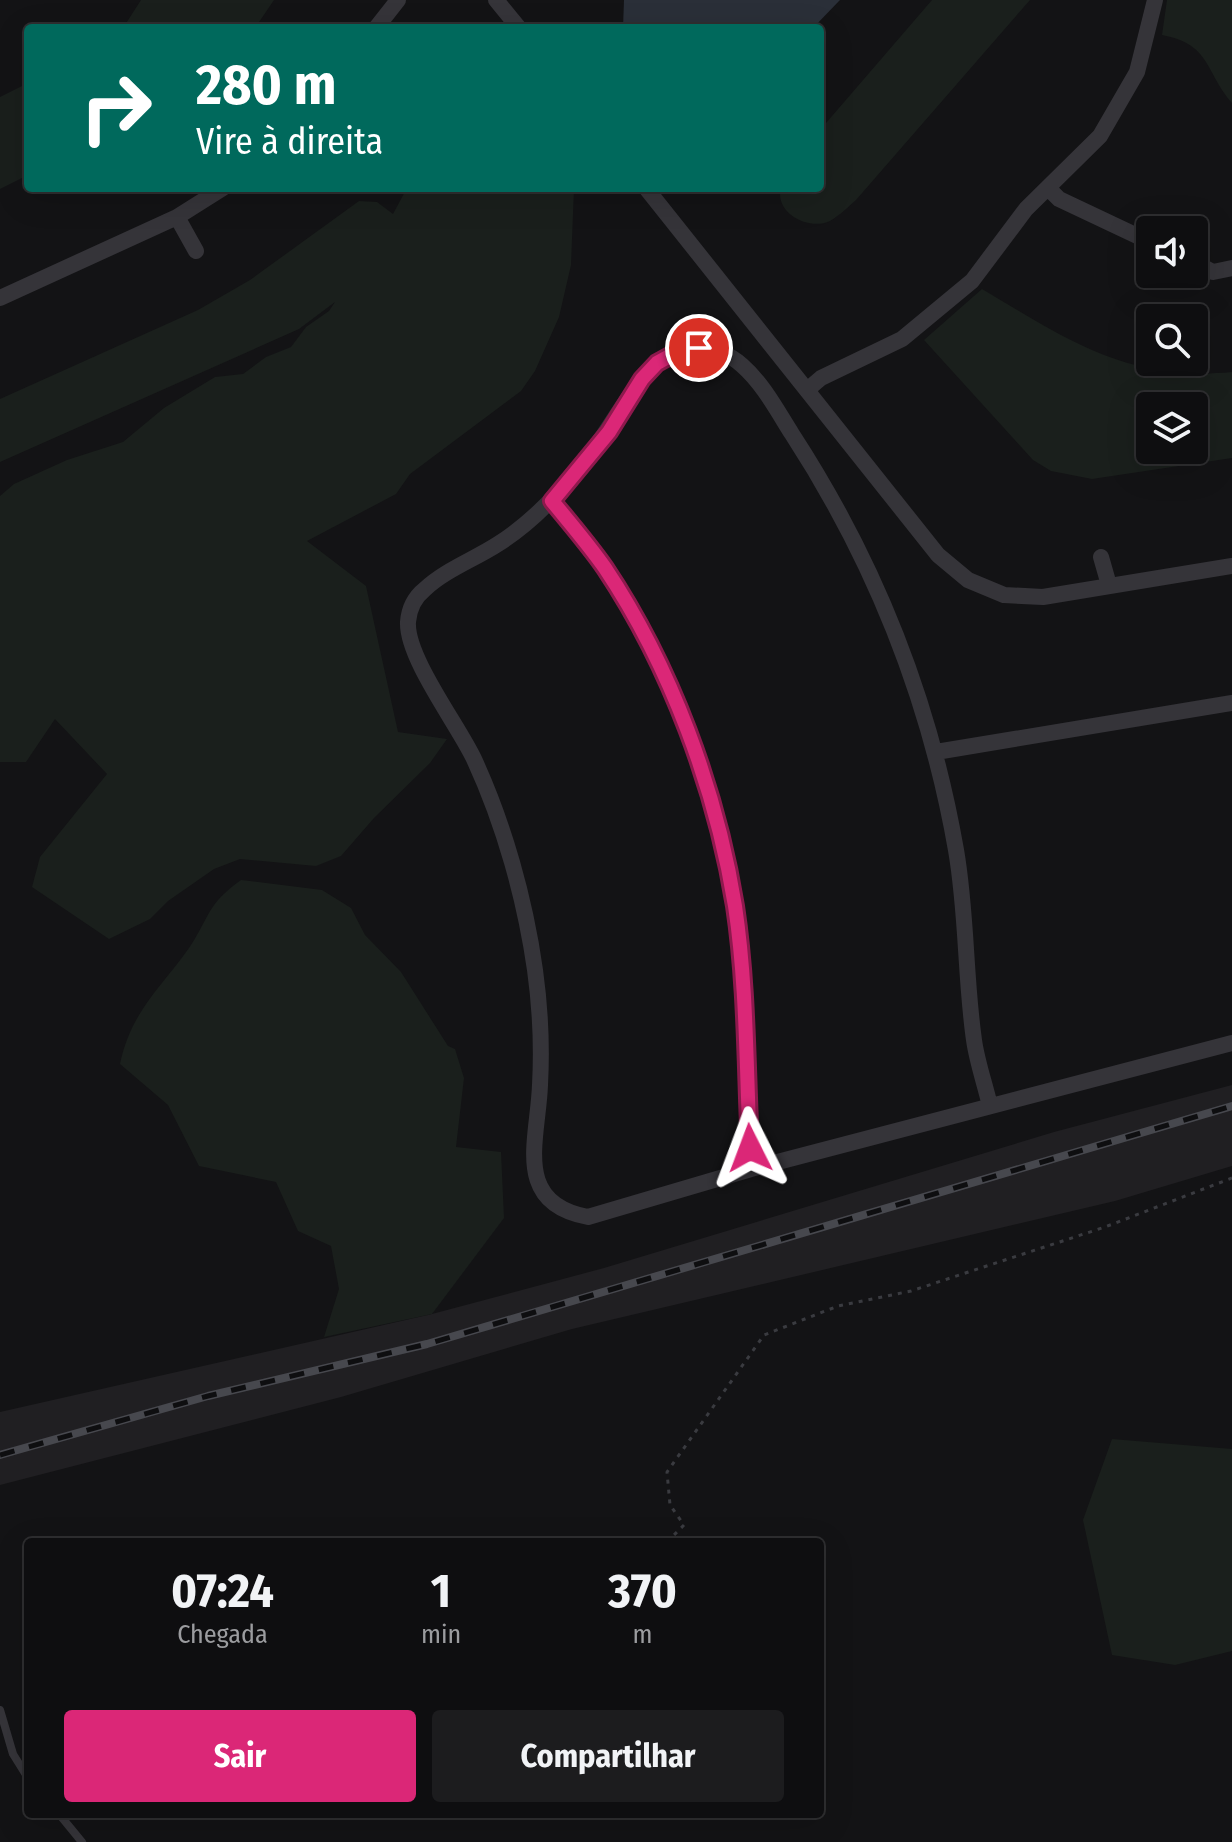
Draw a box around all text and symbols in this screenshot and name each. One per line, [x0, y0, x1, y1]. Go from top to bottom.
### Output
text: 280 m [196, 52, 336, 119]
icon: right [64, 56, 168, 160]
text: Vire à direita [196, 120, 383, 164]
map controls [1136, 216, 1208, 464]
button: sound [1136, 216, 1208, 288]
button: search [1136, 304, 1208, 376]
pin [665, 314, 733, 382]
icon: arrive [677, 326, 721, 370]
button: layers [1136, 392, 1208, 464]
position arrow [708, 1106, 792, 1190]
text: 07:24 [171, 1562, 274, 1620]
text: 1 [431, 1562, 451, 1620]
text: 370 [608, 1562, 677, 1620]
text: Chegada [177, 1619, 268, 1650]
text: min [421, 1619, 461, 1650]
text: m [633, 1619, 653, 1650]
button: Sair [64, 1710, 416, 1802]
button: Compartilhar [432, 1710, 784, 1802]

